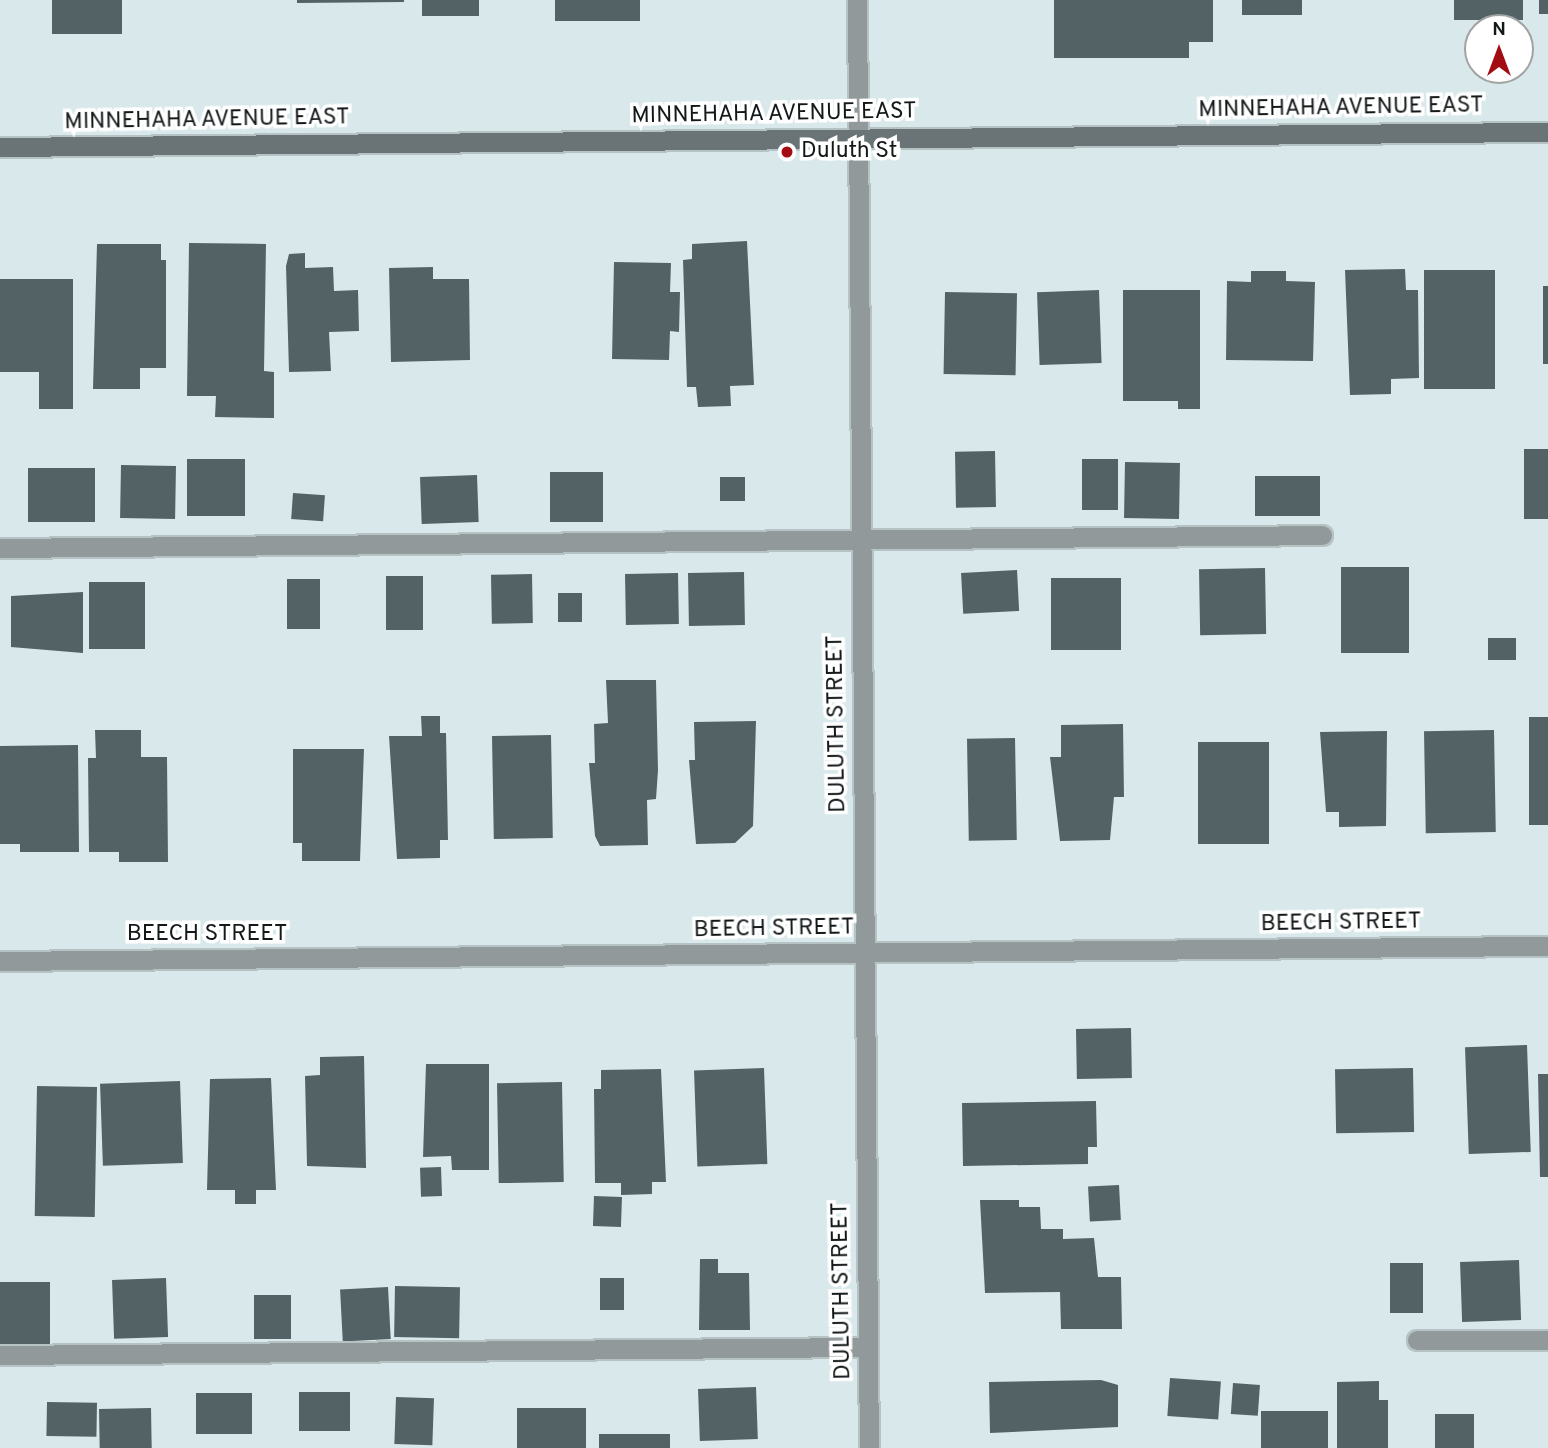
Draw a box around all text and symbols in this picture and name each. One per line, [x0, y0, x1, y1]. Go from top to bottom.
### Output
north arrow [1464, 14, 1534, 84]
text: N [1492, 18, 1506, 42]
street label: MINNEHAHA AVENUE EAST [1197, 93, 1485, 125]
street label: MINNEHAHA AVENUE EAST [630, 99, 918, 131]
street label: MINNEHAHA AVENUE EAST [63, 105, 351, 137]
place label: Duluth St [801, 138, 897, 166]
marker: Duluth St [779, 144, 795, 160]
street label: DULUTH STREET [823, 635, 853, 813]
street label: BEECH STREET [1260, 909, 1422, 939]
street label: BEECH STREET [693, 915, 855, 945]
street label: BEECH STREET [127, 921, 287, 949]
street label: DULUTH STREET [828, 1202, 858, 1380]

